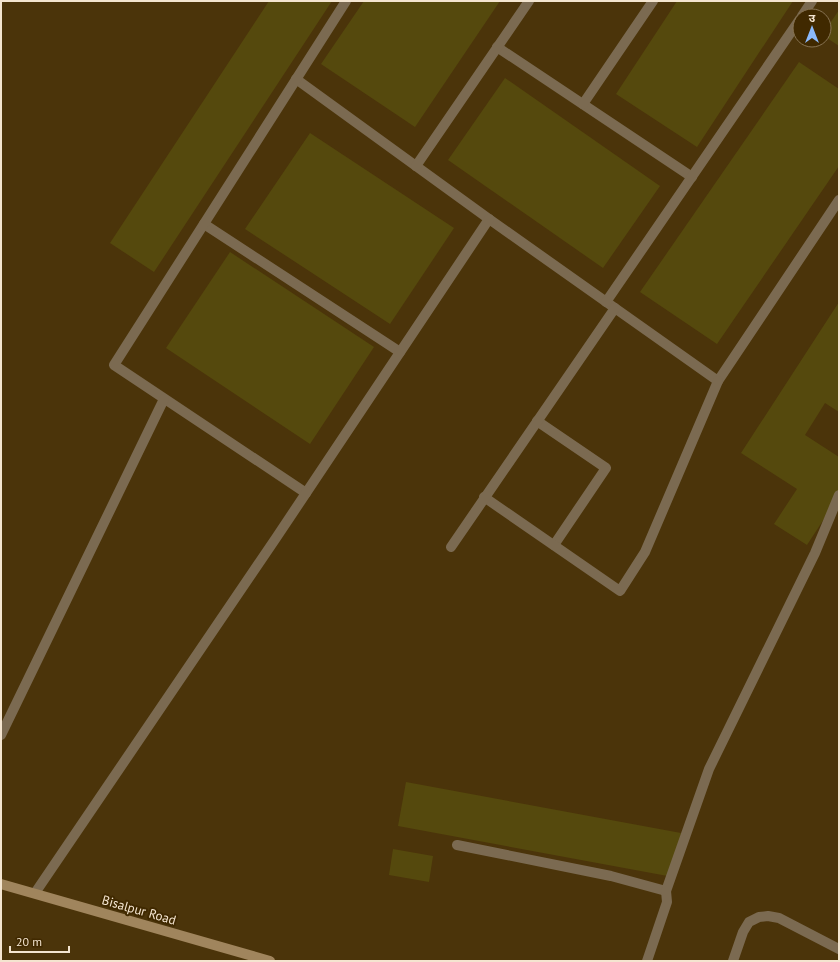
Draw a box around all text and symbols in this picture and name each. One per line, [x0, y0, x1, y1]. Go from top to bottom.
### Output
north arrow [792, 8, 832, 48]
text: उ [809, 11, 816, 25]
street label: Bisalpur Road [100, 891, 178, 929]
scale bar [10, 928, 69, 954]
text: 20 m [16, 934, 42, 949]

